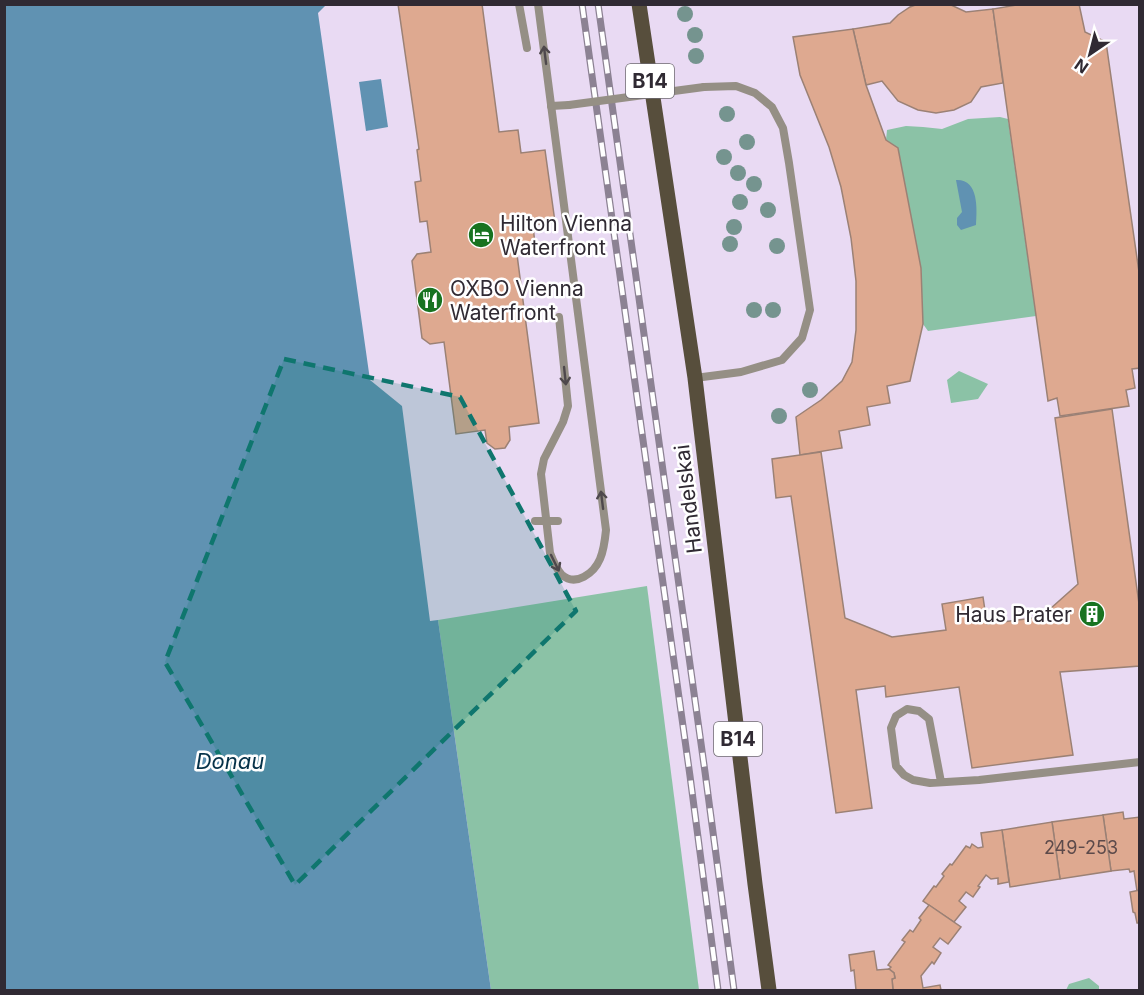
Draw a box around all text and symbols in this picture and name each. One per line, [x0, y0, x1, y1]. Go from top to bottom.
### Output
north arrow [1060, 24, 1120, 84]
one-way arrow [539, 46, 550, 66]
text: N [1071, 55, 1092, 78]
road number: B14 [626, 64, 674, 98]
place label: Hilton Vienna Waterfront [500, 211, 632, 260]
hotel icon: Hilton Vienna Waterfront [466, 220, 496, 250]
place label: OXBO Vienna Waterfront [450, 276, 584, 325]
restaurant icon: OXBO Vienna Waterfront [415, 285, 445, 315]
one-way arrow [560, 365, 571, 385]
street label: Handelskai [669, 443, 707, 555]
one-way arrow [597, 491, 608, 511]
one-way arrow [550, 553, 561, 571]
building icon: Haus Prater [1077, 599, 1107, 629]
place label: Haus Prater [955, 602, 1072, 627]
road number: B14 [714, 722, 762, 756]
water label: Donau [196, 748, 264, 774]
house number: 249-253 [1044, 837, 1118, 858]

